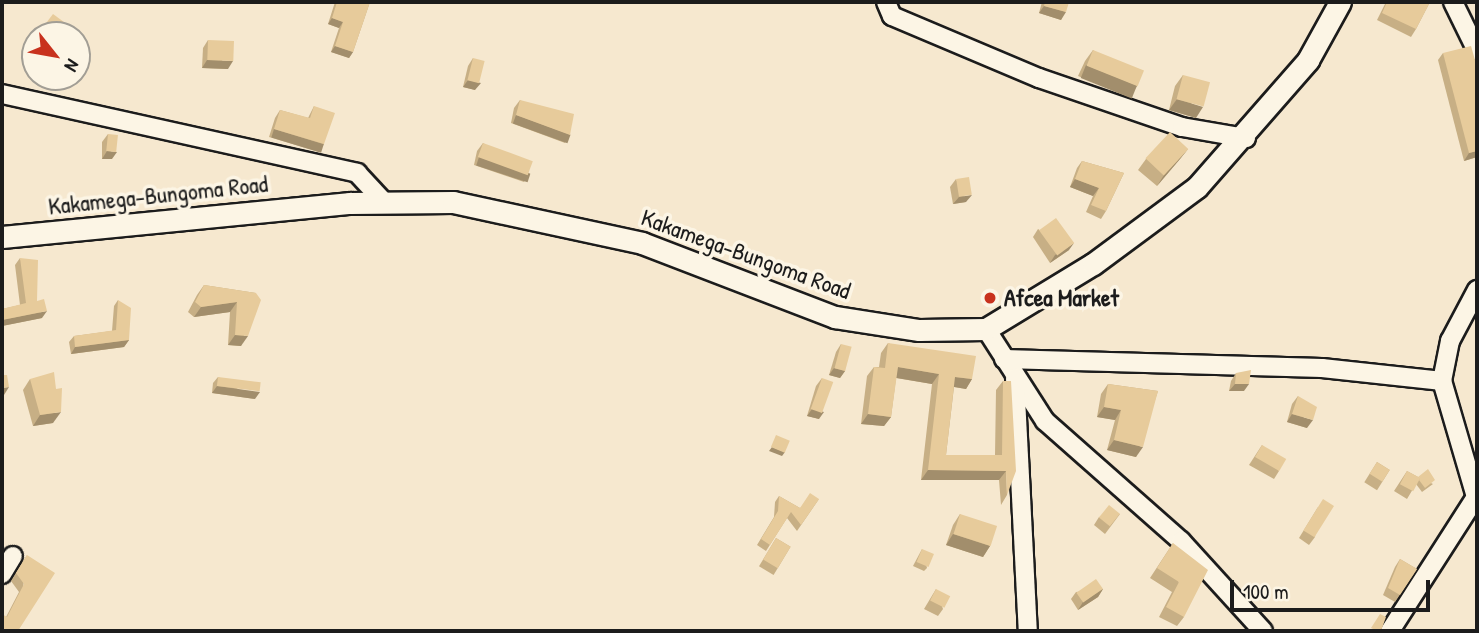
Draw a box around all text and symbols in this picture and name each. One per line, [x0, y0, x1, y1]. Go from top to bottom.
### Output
north arrow [21, 21, 91, 91]
text: N [59, 55, 86, 77]
street label: Kakamega-Bungoma Road [47, 169, 269, 221]
street label: Kakamega-Bungoma Road [637, 203, 855, 305]
place label: Afcea Market [1004, 284, 1119, 312]
marker: Afcea Market [982, 290, 998, 306]
scale bar [1234, 566, 1434, 610]
text: 100 m [1243, 577, 1289, 606]

